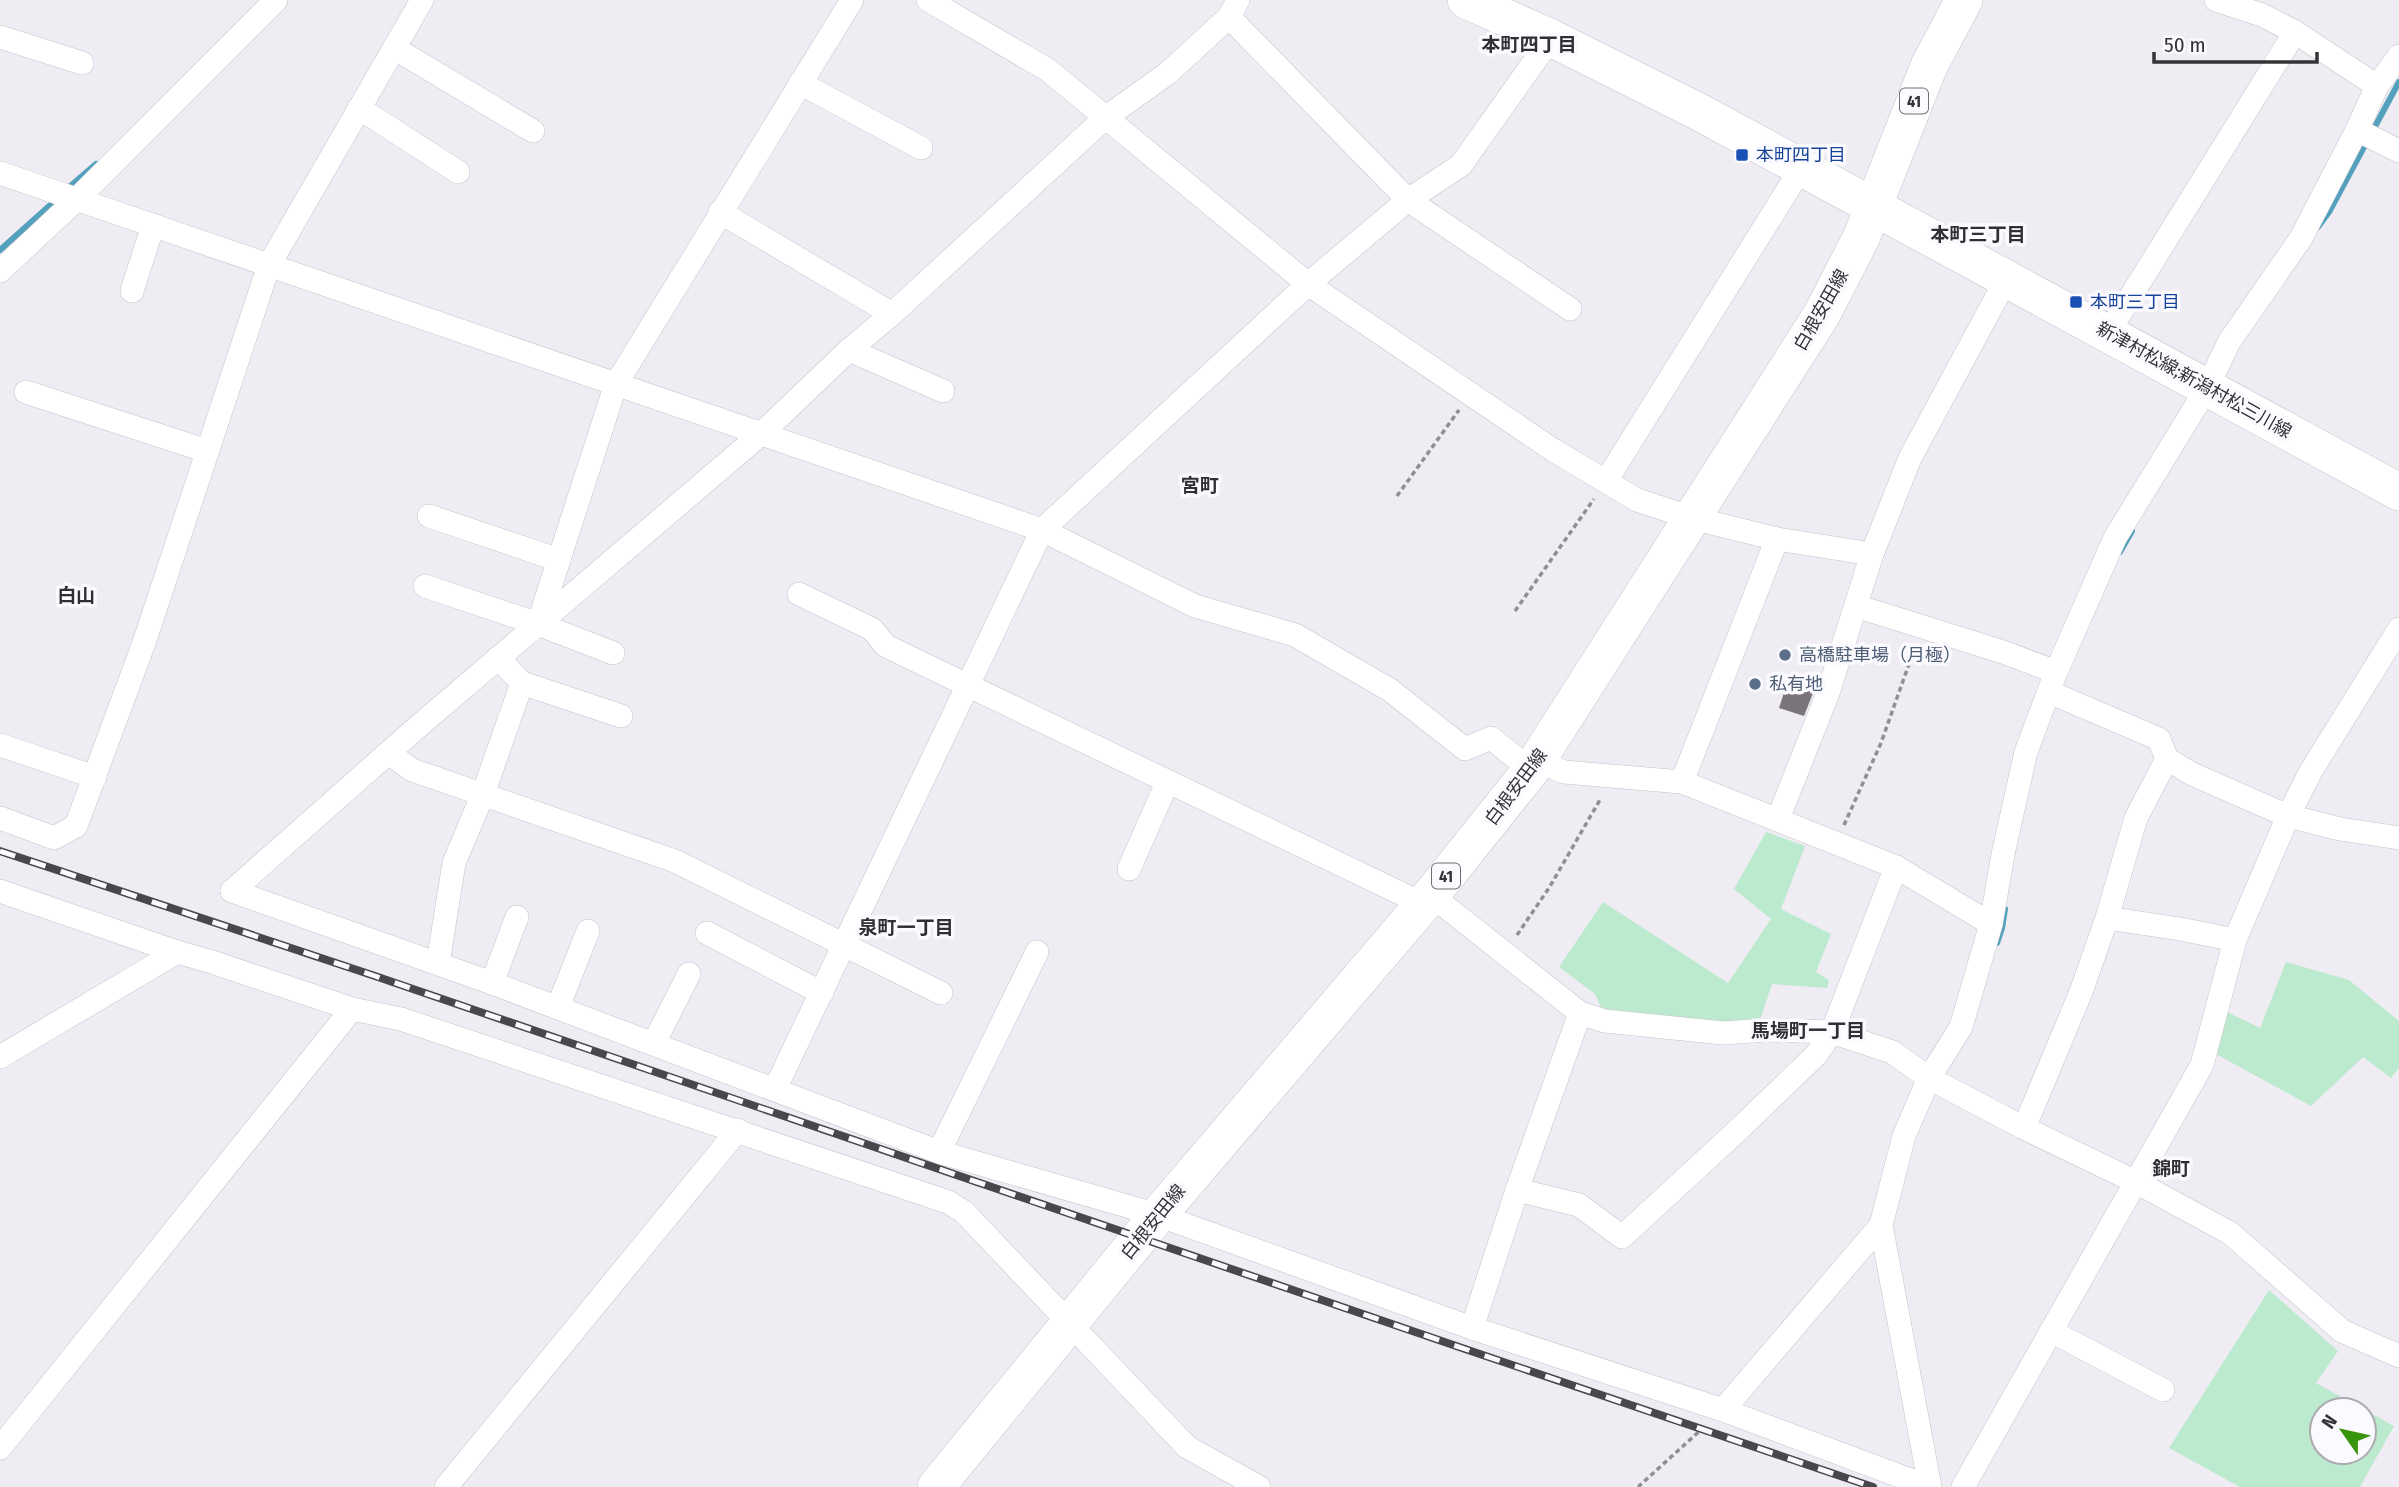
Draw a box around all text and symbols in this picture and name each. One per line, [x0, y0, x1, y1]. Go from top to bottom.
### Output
scale bar [2154, 21, 2317, 65]
text: 50 m [2164, 32, 2206, 58]
district label: 本町四丁目 [1481, 33, 1577, 56]
road number: 41 [1900, 88, 1928, 114]
place label: 本町四丁目 [1756, 144, 1846, 166]
marker: 本町四丁目 [1734, 147, 1750, 163]
district label: 本町三丁目 [1930, 223, 2026, 246]
street label: 白根安田線 [1789, 266, 1853, 354]
place label: 本町三丁目 [2090, 291, 2180, 313]
marker: 本町三丁目 [2068, 294, 2084, 310]
street label: 新津村松線;新潟村松三川線 [2093, 317, 2295, 443]
district label: 宮町 [1181, 474, 1219, 497]
district label: 白山 [57, 584, 95, 607]
place label: 高橋駐車場（月極） [1799, 644, 1961, 666]
marker: 高橋駐車場（月極） [1777, 647, 1793, 663]
place label: 私有地 [1769, 673, 1823, 695]
marker: 私有地 [1747, 676, 1763, 692]
street label: 白根安田線 [1480, 744, 1552, 830]
road number: 41 [1432, 863, 1460, 888]
district label: 泉町一丁目 [858, 916, 954, 939]
district label: 馬場町一丁目 [1751, 1019, 1865, 1042]
district label: 錦町 [2152, 1157, 2190, 1180]
street label: 白根安田線 [1116, 1180, 1190, 1264]
north arrow [2308, 1396, 2378, 1466]
text: N [2317, 1411, 2342, 1433]

